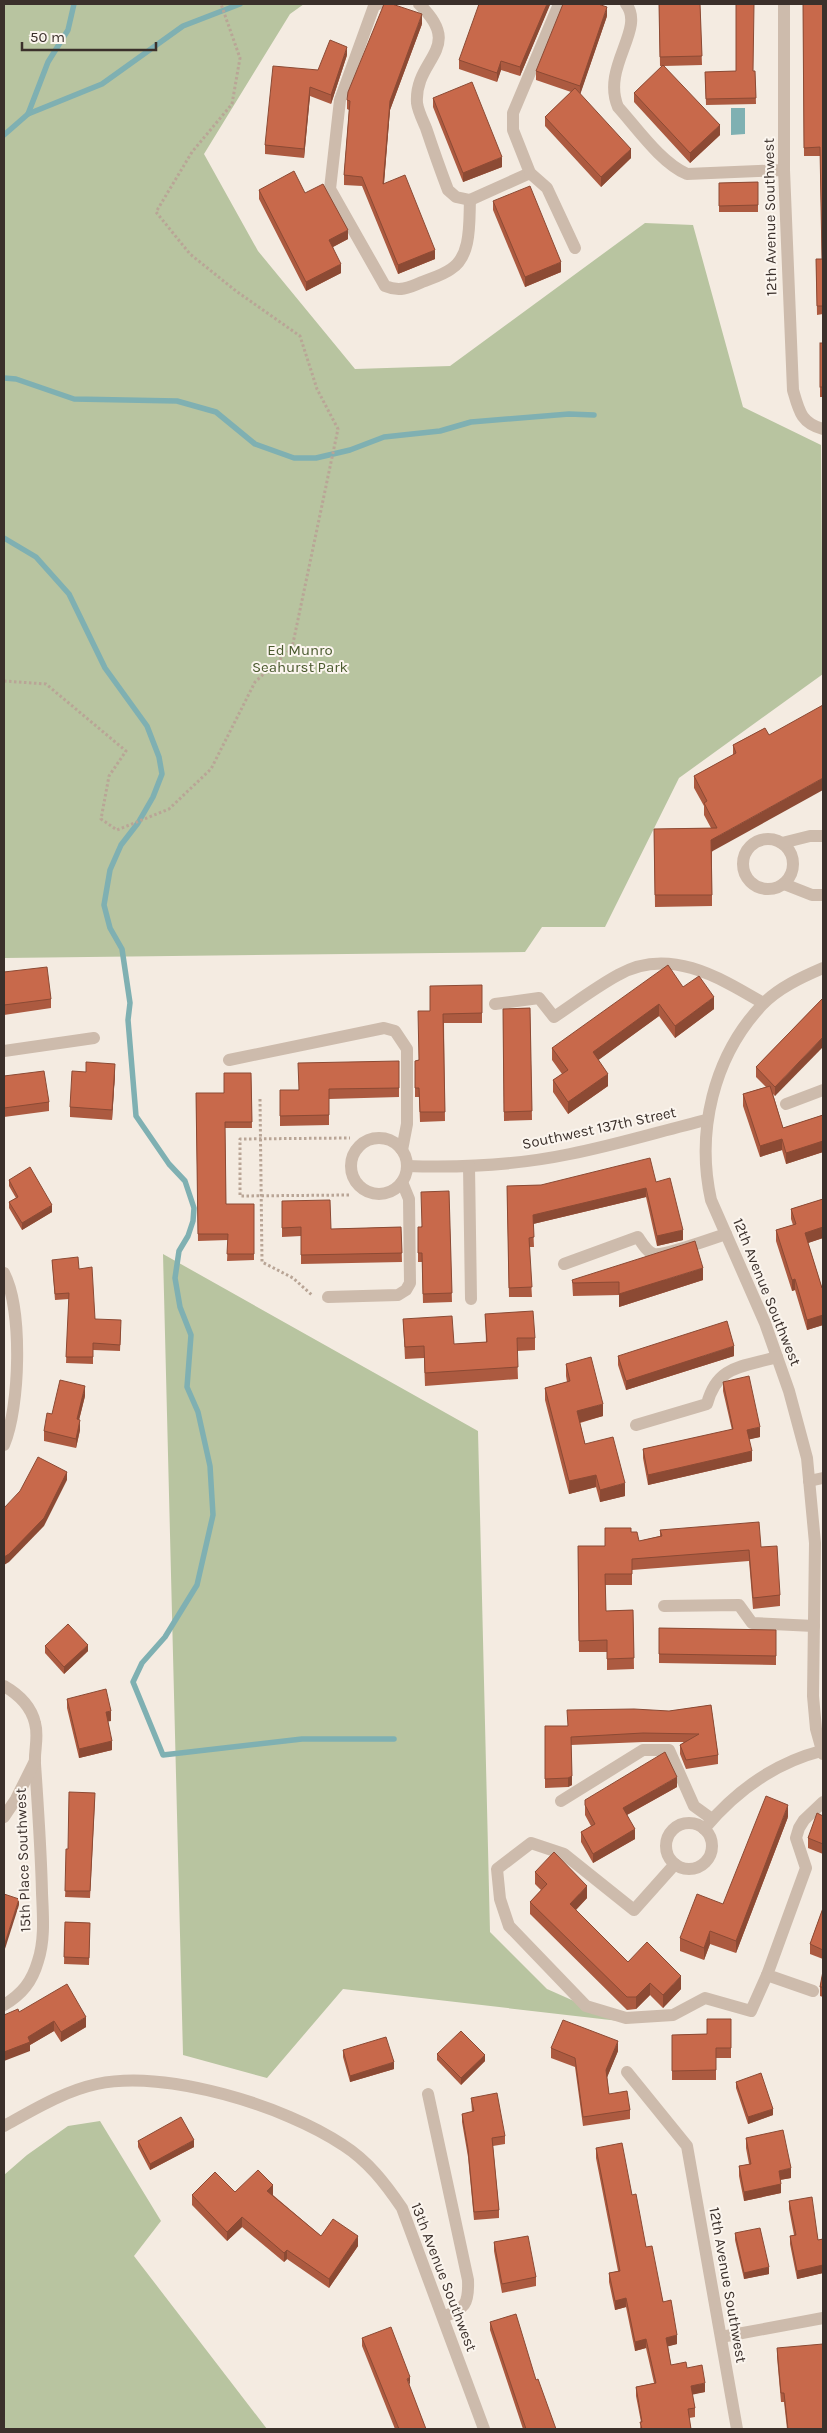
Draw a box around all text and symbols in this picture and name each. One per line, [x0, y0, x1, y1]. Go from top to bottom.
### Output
scale bar [22, 20, 156, 52]
text: 50 m [30, 28, 65, 46]
street label: 12th Avenue Southwest [760, 138, 780, 296]
park label: Ed Munro Seahurst Park [252, 641, 348, 676]
street label: Southwest 137th Street [520, 1103, 678, 1153]
street label: 12th Avenue Southwest [729, 1215, 805, 1369]
street label: 15th Place Southwest [11, 1787, 35, 1933]
street label: 13th Avenue Southwest [407, 2200, 481, 2354]
street label: 12th Avenue Southwest [705, 2206, 751, 2365]

